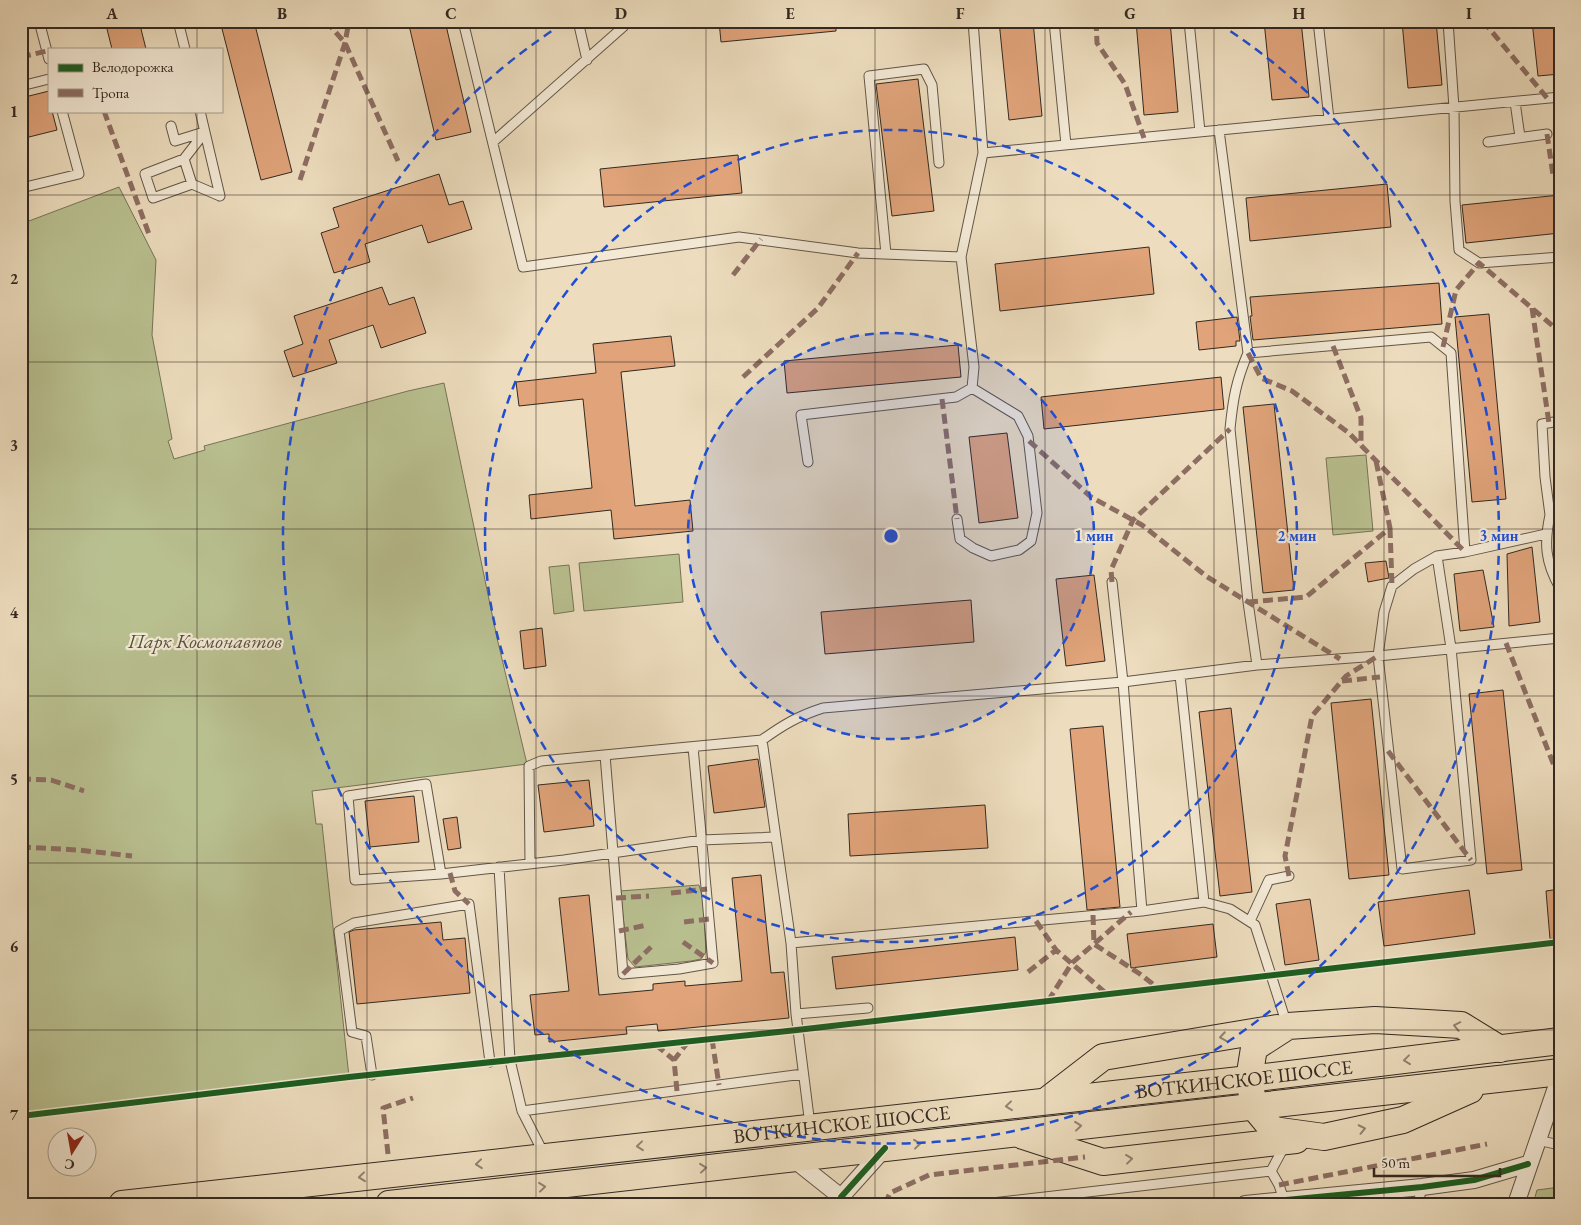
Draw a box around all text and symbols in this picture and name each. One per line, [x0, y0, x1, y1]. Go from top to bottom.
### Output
text: A [105, 3, 118, 24]
text: B [277, 3, 287, 24]
text: C [445, 3, 457, 24]
text: D [615, 3, 627, 24]
text: E [785, 3, 795, 24]
text: F [956, 3, 965, 24]
text: G [1124, 3, 1136, 24]
text: H [1293, 3, 1306, 24]
text: I [1466, 3, 1472, 24]
legend [48, 48, 222, 112]
text: Велодорожка [92, 57, 173, 76]
text: Тропа [92, 83, 129, 102]
text: 1 [10, 101, 18, 122]
text: 2 [10, 268, 19, 289]
text: 3 [10, 435, 18, 456]
text: 1 мин [1074, 526, 1114, 545]
text: 2 мин [1277, 526, 1317, 545]
text: 3 мин [1479, 526, 1519, 545]
centre of rings [882, 527, 900, 545]
text: 4 [10, 602, 19, 623]
park label: Парк Космонавтов [127, 628, 282, 654]
text: 5 [10, 769, 18, 790]
text: 6 [10, 936, 19, 957]
one-way arrow [1453, 1021, 1461, 1032]
one-way arrow [1218, 1032, 1227, 1042]
street label: ВОТКИНСКОЕ ШОССЕ [1134, 1053, 1354, 1104]
one-way arrow [1403, 1054, 1411, 1065]
street label: ВОТКИНСКОЕ ШОССЕ [732, 1099, 951, 1149]
one-way arrow [1005, 1100, 1013, 1111]
text: 7 [10, 1104, 19, 1125]
one-way arrow [1074, 1121, 1082, 1132]
one-way arrow [1357, 1124, 1366, 1135]
north arrow [48, 1128, 98, 1178]
one-way arrow [913, 1139, 921, 1150]
one-way arrow [636, 1140, 644, 1151]
scale bar [1374, 1145, 1500, 1177]
text: 50 m [1381, 1153, 1410, 1172]
one-way arrow [1126, 1154, 1134, 1165]
text: С [63, 1155, 76, 1175]
one-way arrow [475, 1158, 483, 1169]
one-way arrow [699, 1163, 707, 1174]
one-way arrow [357, 1171, 365, 1182]
one-way arrow [538, 1182, 546, 1193]

